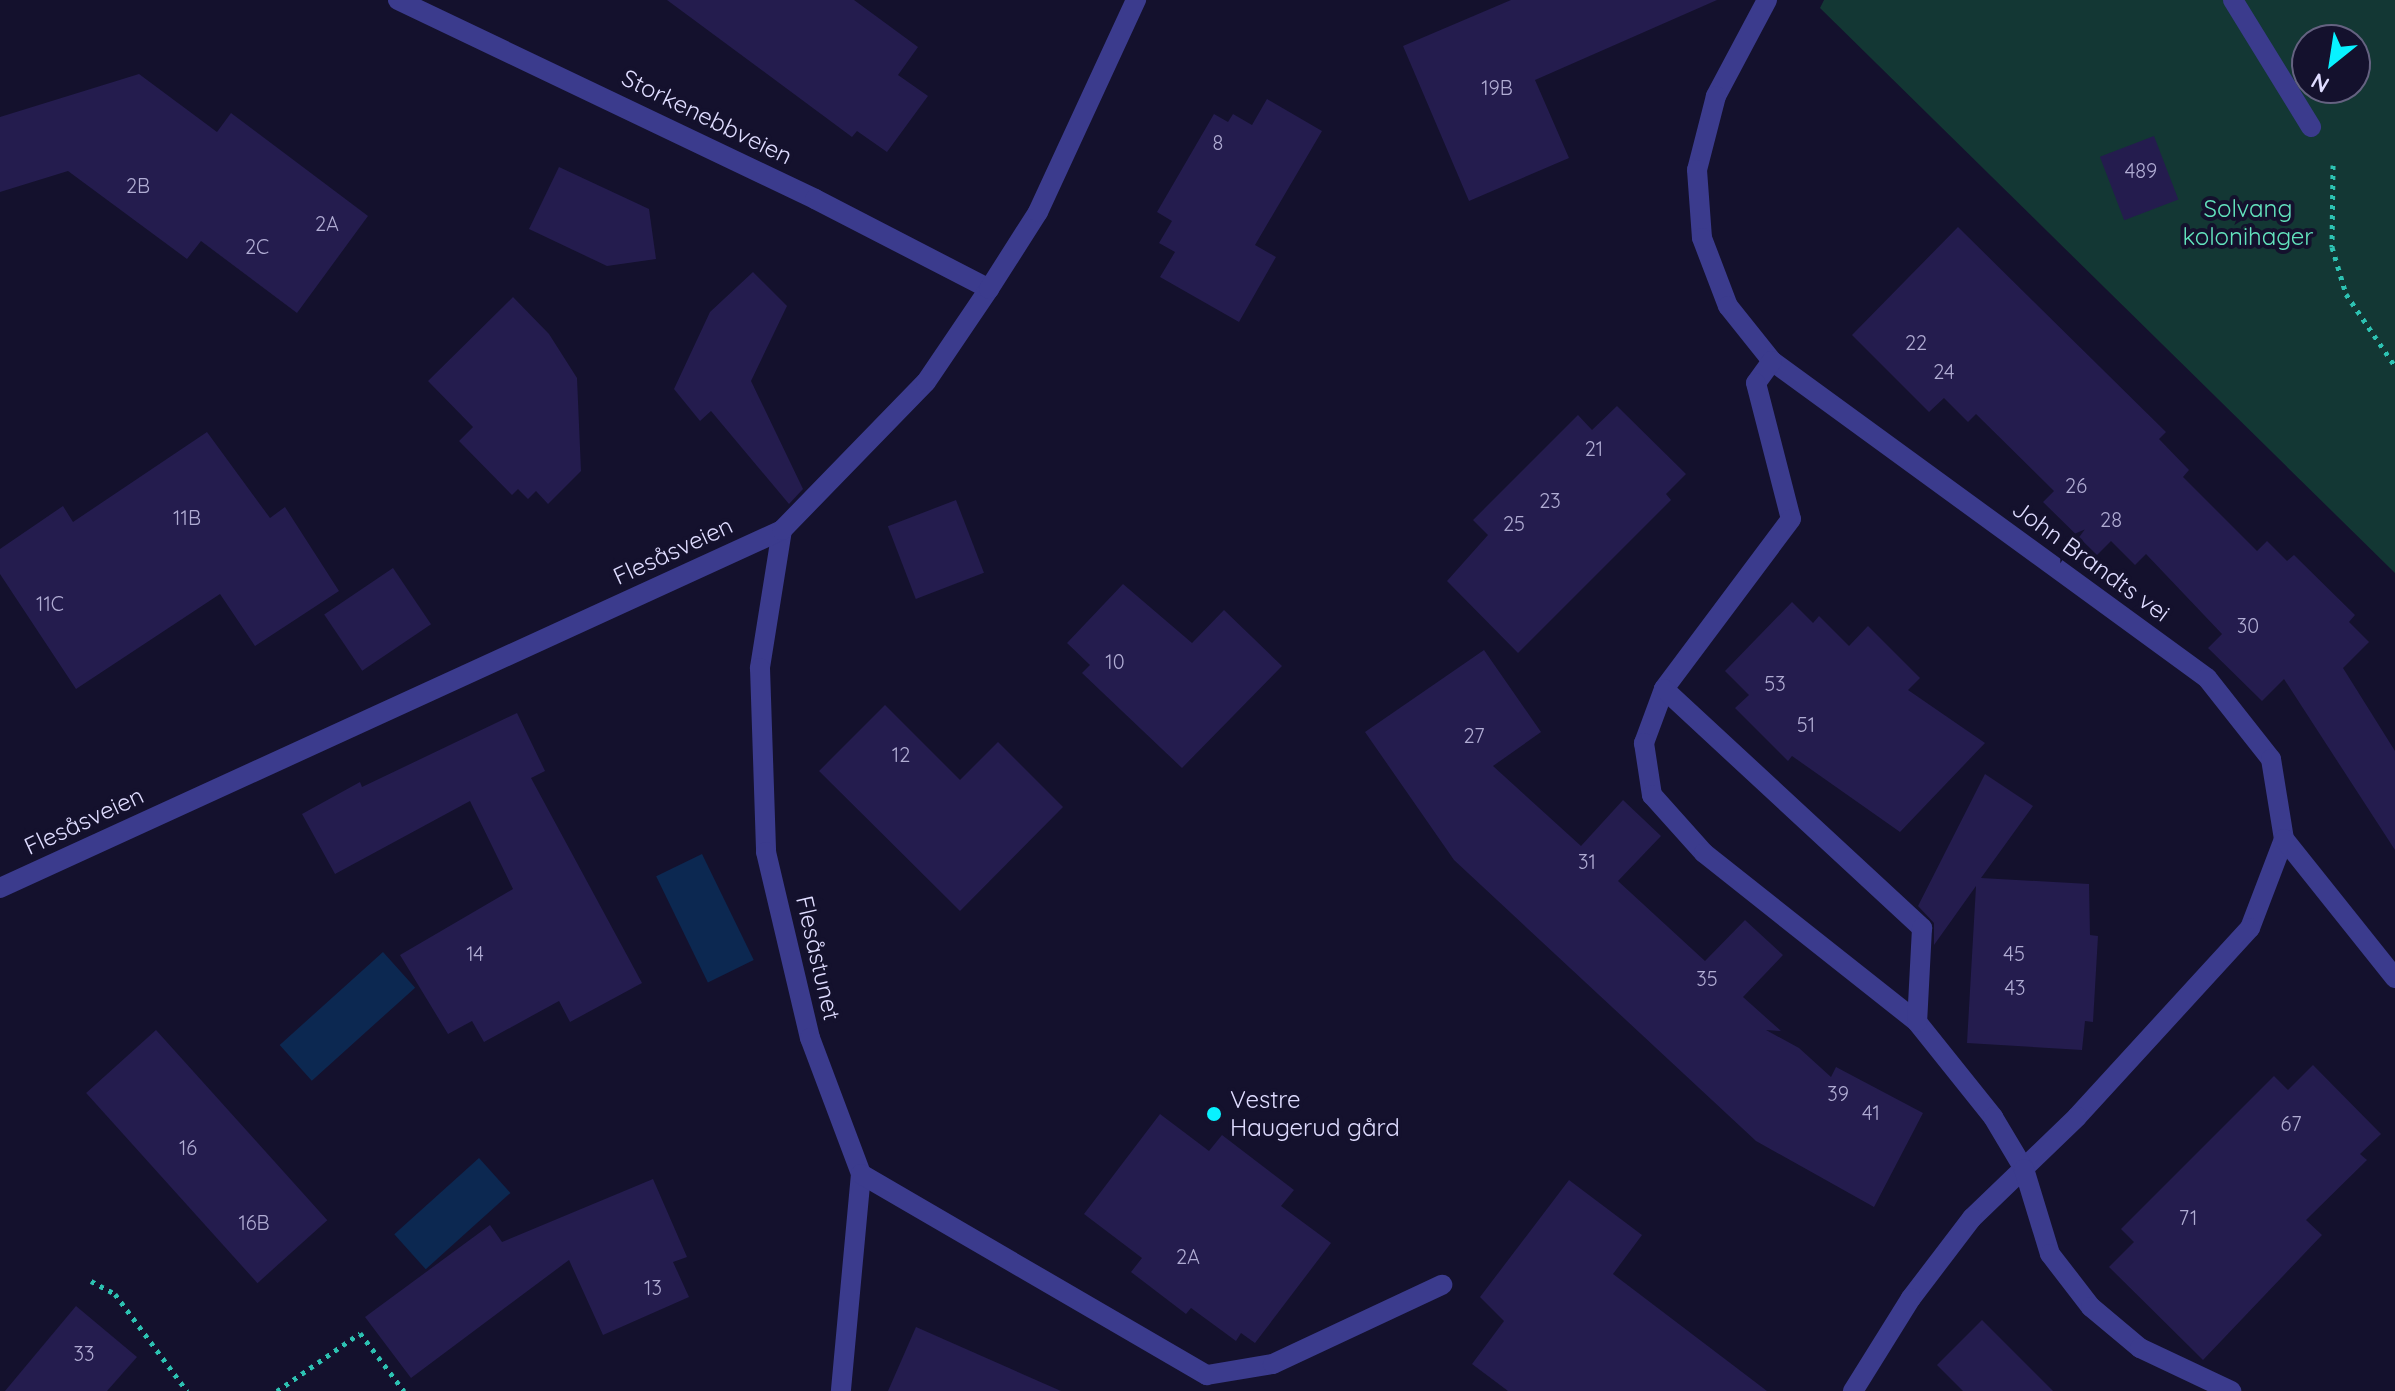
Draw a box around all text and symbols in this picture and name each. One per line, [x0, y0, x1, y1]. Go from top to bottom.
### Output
north arrow [2291, 24, 2371, 104]
street label: Storkenebbveien [617, 63, 797, 171]
text: N [2306, 67, 2334, 99]
house number: 19B [1481, 75, 1513, 99]
house number: 8 [1213, 130, 1223, 154]
house number: 489 [2125, 158, 2157, 182]
house number: 2B [126, 173, 150, 197]
park label: Solvang kolonihager [2182, 195, 2314, 251]
house number: 2A [315, 211, 339, 235]
house number: 2C [245, 234, 269, 258]
house number: 22 [1905, 330, 1927, 354]
house number: 24 [1933, 359, 1955, 383]
house number: 21 [1585, 436, 1603, 460]
house number: 26 [2065, 473, 2087, 497]
house number: 23 [1539, 488, 1561, 512]
street label: John Brandts vei [2007, 494, 2175, 628]
house number: 11B [173, 505, 201, 529]
house number: 28 [2100, 507, 2122, 531]
street label: Flesåsveien [609, 511, 737, 591]
house number: 25 [1503, 511, 1525, 535]
house number: 11C [36, 591, 64, 615]
house number: 30 [2237, 613, 2259, 637]
house number: 10 [1105, 649, 1125, 673]
house number: 53 [1764, 671, 1786, 695]
house number: 51 [1797, 712, 1815, 736]
house number: 27 [1464, 723, 1484, 747]
house number: 12 [892, 742, 910, 766]
street label: Flesåsveien [20, 781, 148, 861]
house number: 31 [1578, 849, 1596, 873]
street label: Flesåstunet [790, 893, 846, 1023]
house number: 14 [466, 941, 484, 965]
house number: 45 [2003, 941, 2025, 965]
house number: 35 [1696, 966, 1718, 990]
house number: 43 [2004, 975, 2026, 999]
house number: 39 [1827, 1081, 1849, 1105]
place label: Vestre Haugerud gård [1230, 1086, 1400, 1142]
house number: 41 [1862, 1100, 1880, 1124]
marker: Vestre Haugerud gård [1205, 1105, 1223, 1123]
house number: 67 [2280, 1111, 2302, 1135]
house number: 16 [179, 1135, 197, 1159]
house number: 71 [2179, 1205, 2197, 1229]
house number: 16B [238, 1210, 270, 1234]
house number: 2A [1176, 1244, 1200, 1268]
house number: 13 [644, 1275, 662, 1299]
house number: 33 [74, 1341, 94, 1365]

